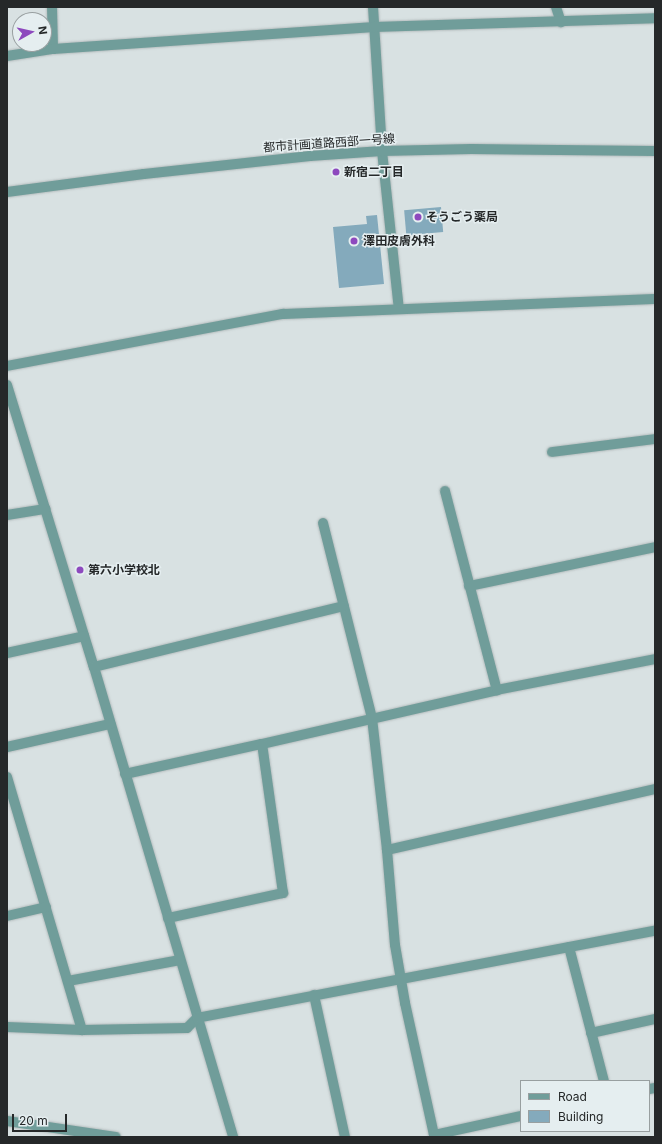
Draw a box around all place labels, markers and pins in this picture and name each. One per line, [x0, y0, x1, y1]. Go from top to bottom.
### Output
place label: 新宿二丁目 [344, 165, 404, 179]
marker: 新宿二丁目 [331, 167, 341, 177]
place label: そうごう薬局 [426, 210, 498, 224]
marker: そうごう薬局 [413, 212, 423, 222]
place label: 澤田皮膚外科 [363, 234, 435, 248]
marker: 澤田皮膚外科 [348, 235, 360, 247]
place label: 第六小学校北 [88, 563, 160, 577]
marker: 第六小学校北 [75, 565, 85, 575]

